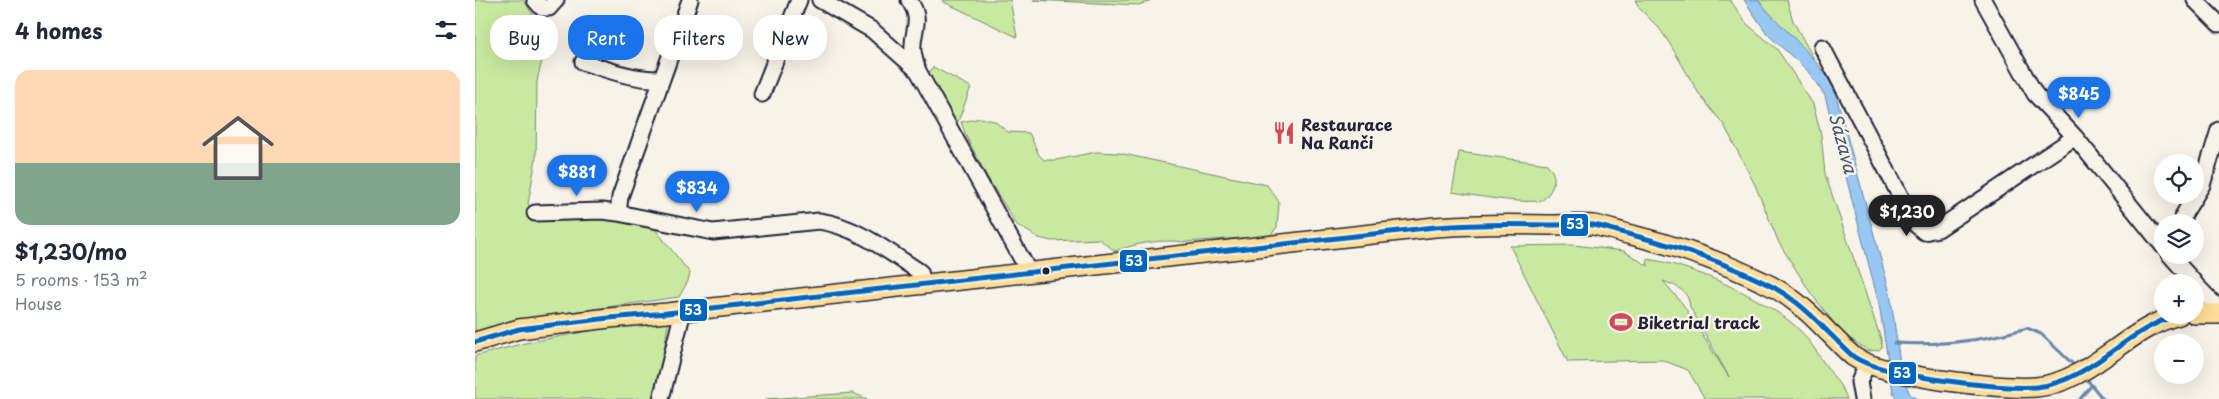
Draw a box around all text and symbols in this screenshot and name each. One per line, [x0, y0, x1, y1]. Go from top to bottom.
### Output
text: 4 homes [15, 14, 102, 46]
chip: Buy [490, 15, 558, 60]
chip: Rent [568, 15, 644, 60]
chip: Filters [654, 15, 743, 60]
chip: New [753, 15, 827, 60]
icon: filters [432, 16, 460, 44]
pin: $845 [2049, 76, 2109, 119]
text: $845 [2058, 81, 2100, 105]
icon: home [193, 103, 283, 193]
water label: Sázava [1823, 110, 1865, 177]
place label: Restaurace Na Ranči [1301, 112, 1393, 154]
restaurant icon: Restaurace Na Ranči [1271, 120, 1297, 146]
pin: $881 [547, 154, 607, 197]
map controls [2154, 154, 2204, 384]
button: locate [2154, 154, 2204, 204]
text: $881 [558, 159, 596, 183]
pin: $834 [667, 170, 727, 213]
text: $834 [676, 175, 718, 199]
pin: $1,230 [1866, 194, 1948, 237]
text: $1,230 [1879, 199, 1935, 223]
line badge: 53 [1560, 213, 1589, 237]
text: 53 [1566, 213, 1584, 234]
button: layers [2154, 214, 2204, 264]
text: $1,230/mo [15, 235, 127, 267]
line badge: 53 [1119, 249, 1148, 273]
text: 53 [1125, 250, 1143, 271]
unlabelled marker [1041, 266, 1051, 276]
text: 5 rooms · 153 m² [15, 267, 148, 291]
button: + [2154, 274, 2204, 324]
text: House [15, 291, 62, 315]
line badge: 53 [679, 298, 708, 322]
text: 53 [684, 299, 702, 320]
sports icon: Biketrial track [1608, 309, 1634, 335]
place label: Biketrial track [1637, 310, 1760, 334]
button: − [2154, 334, 2204, 384]
line badge: 53 [1888, 361, 1917, 385]
text: 53 [1893, 362, 1911, 383]

